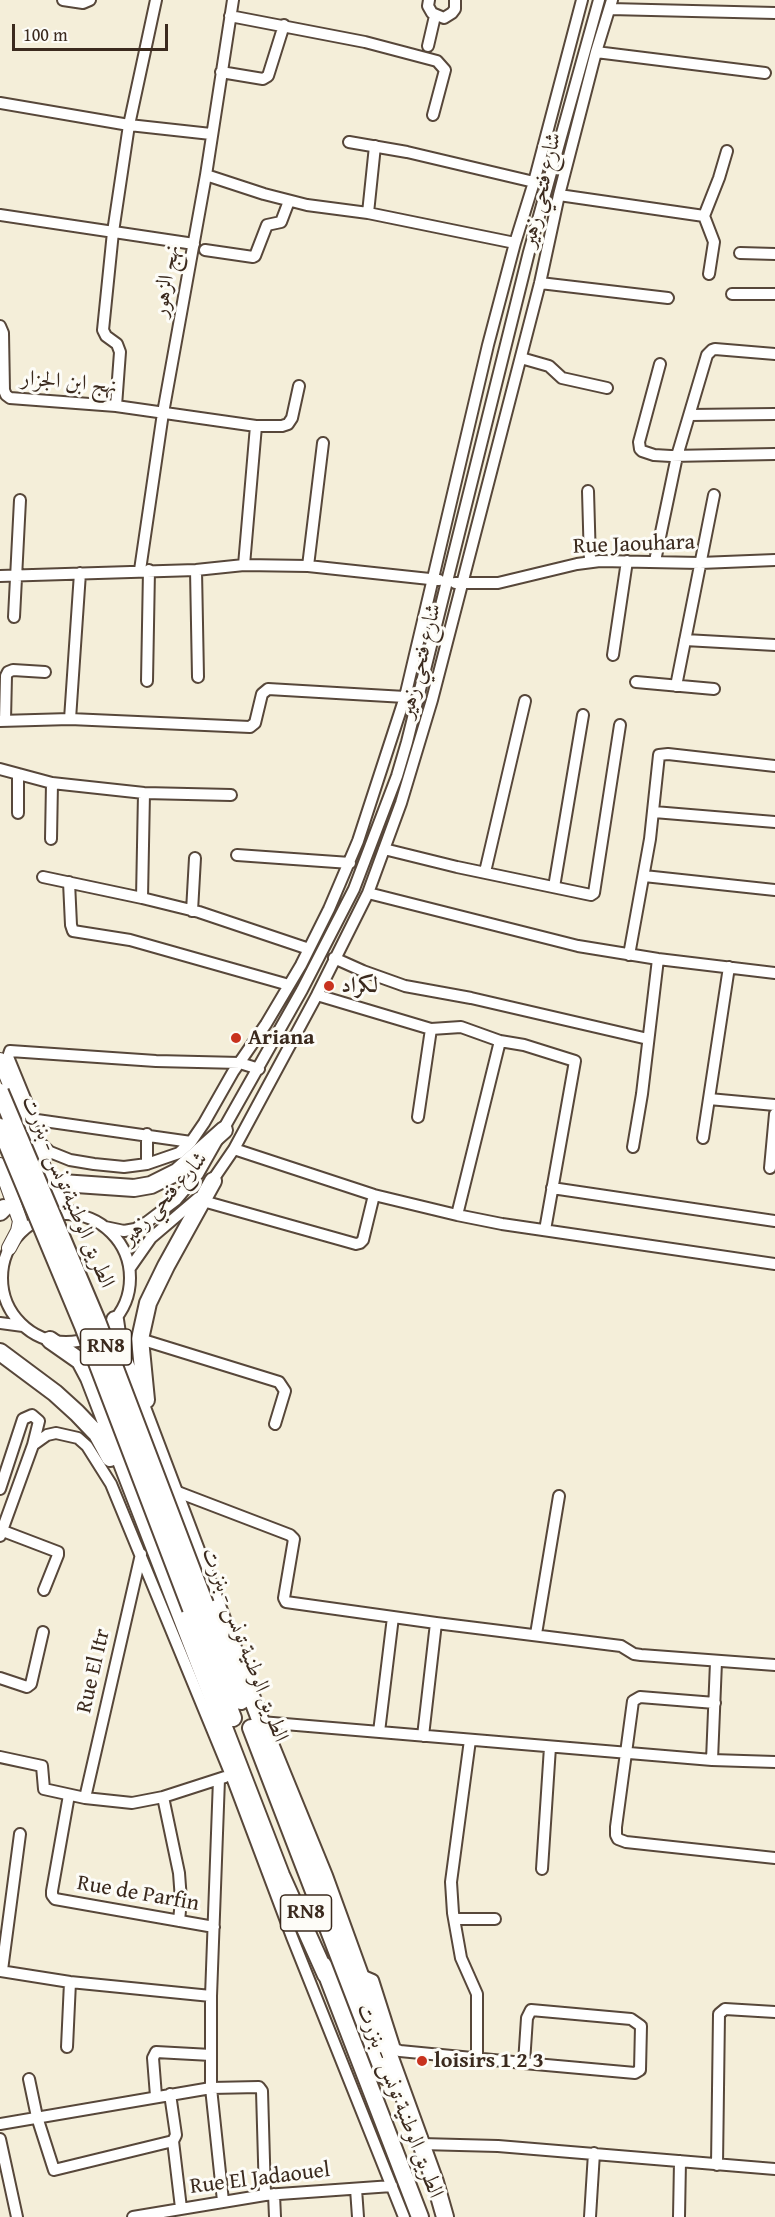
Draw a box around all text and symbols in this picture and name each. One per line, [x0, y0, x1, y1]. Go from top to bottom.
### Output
scale bar [15, 12, 171, 50]
text: 100 m [23, 21, 68, 48]
street label: شارع فتحي زهير [516, 130, 568, 250]
street label: نهج الزهور [148, 243, 186, 319]
street label: نهج ابن الجزار [20, 366, 118, 400]
street label: Rue Jaouhara [572, 530, 696, 560]
street label: شارع فتحي زهير [394, 601, 448, 721]
place label: لكراد [341, 973, 378, 999]
marker: لكراد [322, 979, 336, 993]
place label: Ariana [248, 1025, 315, 1051]
marker: Ariana [229, 1031, 243, 1045]
street label: الطريق الوطنية تونس - بنزرت [15, 1092, 119, 1292]
street label: شارع فتحي زهير [116, 1147, 214, 1251]
road number: RN8 [80, 1329, 132, 1365]
street label: الطريق الوطنية تونس - بنزرت [195, 1544, 293, 1746]
street label: Rue El Itr [72, 1626, 116, 1716]
street label: Rue de Parfin [75, 1870, 201, 1918]
road number: RN8 [280, 1895, 332, 1931]
street label: الطريق الوطنية تونس - بنزرت [350, 2000, 448, 2202]
place label: loisirs 1 2 3 [434, 2048, 544, 2074]
marker: loisirs 1 2 3 [415, 2054, 429, 2068]
street label: Rue El Jadaouel [188, 2157, 332, 2201]

